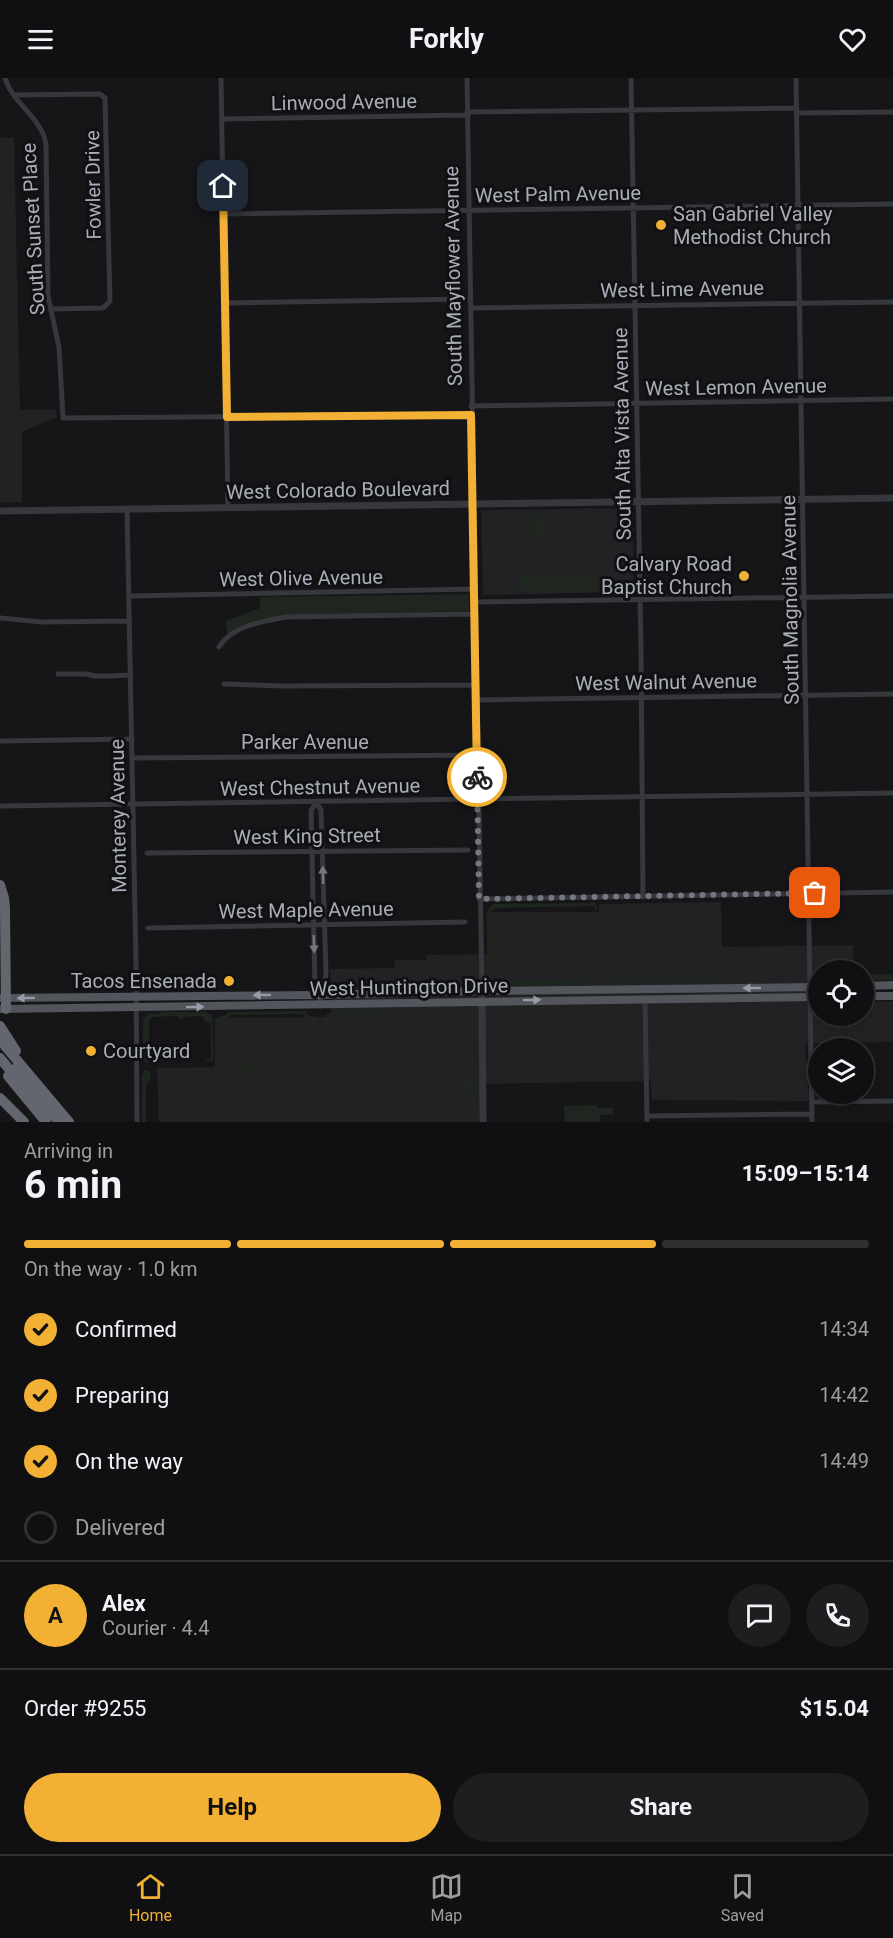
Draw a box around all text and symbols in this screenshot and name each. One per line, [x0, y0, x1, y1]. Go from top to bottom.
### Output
icon: menu [24, 23, 57, 56]
text: Forkly [409, 23, 484, 55]
icon: heart [836, 23, 869, 56]
street label: Linwood Avenue [271, 89, 417, 115]
street label: Fowler Drive [80, 130, 106, 240]
street label: South Sunset Place [16, 142, 50, 316]
pin [197, 160, 248, 211]
street label: South Mayflower Avenue [439, 166, 467, 386]
icon: home [206, 169, 239, 202]
street label: West Palm Avenue [475, 181, 641, 207]
place label: San Gabriel Valley Methodist Church [673, 202, 833, 249]
marker: San Gabriel Valley Methodist Church [654, 218, 668, 232]
street label: West Lime Avenue [600, 276, 764, 302]
street label: South Alta Vista Avenue [608, 327, 636, 541]
street label: West Lemon Avenue [645, 373, 827, 401]
street label: West Colorado Boulevard [226, 476, 450, 504]
street label: South Magnolia Avenue [776, 495, 804, 705]
place label: Calvary Road Baptist Church [601, 552, 732, 599]
street label: West Olive Avenue [219, 565, 383, 591]
marker: Calvary Road Baptist Church [737, 569, 751, 583]
street label: West Walnut Avenue [575, 668, 757, 696]
street label: Parker Avenue [241, 730, 369, 754]
street label: Monterey Avenue [105, 739, 131, 893]
courier [447, 747, 507, 807]
icon: bike [461, 761, 494, 794]
street label: West Chestnut Avenue [220, 773, 420, 801]
street label: West King Street [233, 823, 381, 849]
one-way arrow [318, 865, 328, 884]
pin [789, 867, 840, 918]
icon: bag [798, 876, 831, 909]
street label: West Maple Avenue [218, 896, 394, 924]
one-way arrow [309, 934, 318, 953]
map controls [808, 960, 874, 1104]
button: locate [808, 960, 874, 1026]
place label: Tacos Ensenada [71, 969, 217, 993]
street label: West Huntington Drive [310, 973, 508, 1001]
marker: Tacos Ensenada [222, 974, 236, 988]
one-way arrow [742, 983, 761, 993]
one-way arrow [252, 990, 271, 1000]
one-way arrow [17, 993, 36, 1002]
one-way arrow [523, 996, 542, 1005]
one-way arrow [185, 1002, 204, 1012]
button: layers [808, 1038, 874, 1104]
place label: Courtyard [103, 1039, 190, 1063]
marker: Courtyard [84, 1044, 98, 1058]
text: Arriving in [24, 1139, 113, 1163]
text: 15:09–15:14 [742, 1161, 869, 1186]
text: 6 min [24, 1162, 122, 1208]
text: On the way · 1.0 km [24, 1257, 198, 1281]
icon: check [24, 1313, 57, 1346]
text: Confirmed [75, 1317, 177, 1342]
text: 14:34 [819, 1317, 869, 1341]
icon: check [24, 1379, 57, 1412]
text: Preparing [75, 1383, 169, 1408]
text: 14:42 [819, 1383, 869, 1407]
icon: check [24, 1445, 57, 1478]
text: On the way [75, 1449, 183, 1474]
text: 14:49 [819, 1449, 869, 1473]
text: Delivered [75, 1515, 165, 1540]
button: chat [728, 1584, 791, 1647]
button: phone [806, 1584, 869, 1647]
text: Alex [102, 1591, 146, 1616]
text: A [48, 1603, 63, 1628]
text: Courier · 4.4 [102, 1616, 209, 1640]
text: Order #9255 [24, 1696, 146, 1721]
text: $15.04 [800, 1696, 869, 1721]
button: Help [24, 1773, 441, 1842]
button: Share [453, 1773, 869, 1842]
tab: Home [129, 1870, 172, 1925]
tab: Map [430, 1870, 463, 1925]
tab: Saved [721, 1870, 764, 1925]

